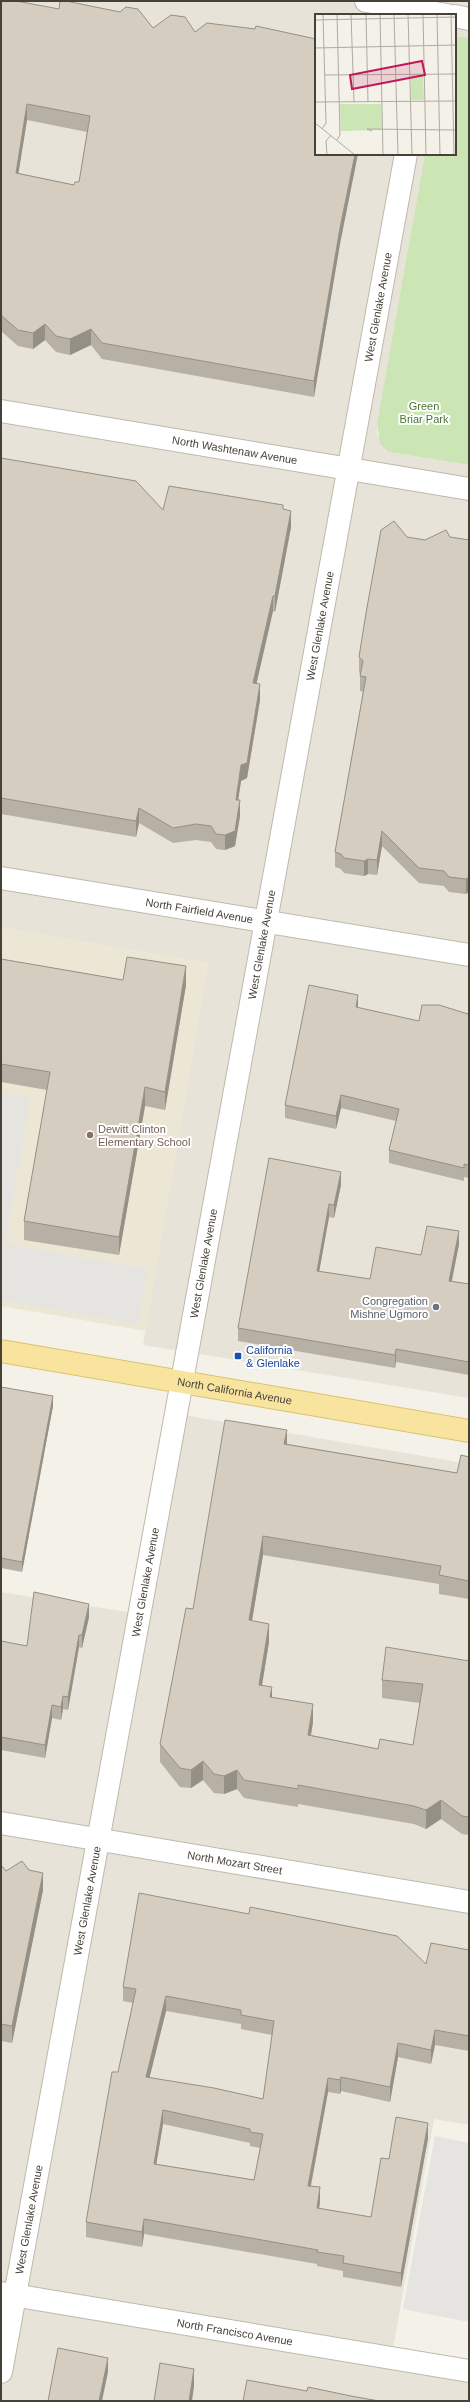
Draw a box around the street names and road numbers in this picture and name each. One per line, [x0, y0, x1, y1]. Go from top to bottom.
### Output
street label: West Glenlake Avenue [362, 251, 394, 363]
street label: North Washtenaw Avenue [171, 434, 298, 466]
street label: West Glenlake Avenue [304, 570, 336, 682]
street label: West Glenlake Avenue [246, 889, 278, 1000]
street label: North Fairfield Avenue [145, 896, 254, 925]
street label: West Glenlake Avenue [188, 1208, 219, 1319]
street label: North California Avenue [176, 1375, 293, 1407]
street label: West Glenlake Avenue [129, 1526, 161, 1638]
street label: West Glenlake Avenue [71, 1845, 103, 1956]
street label: North Mozart Street [186, 1849, 283, 1876]
street label: West Glenlake Avenue [13, 2164, 45, 2275]
street label: North Francisco Avenue [176, 2316, 294, 2348]

